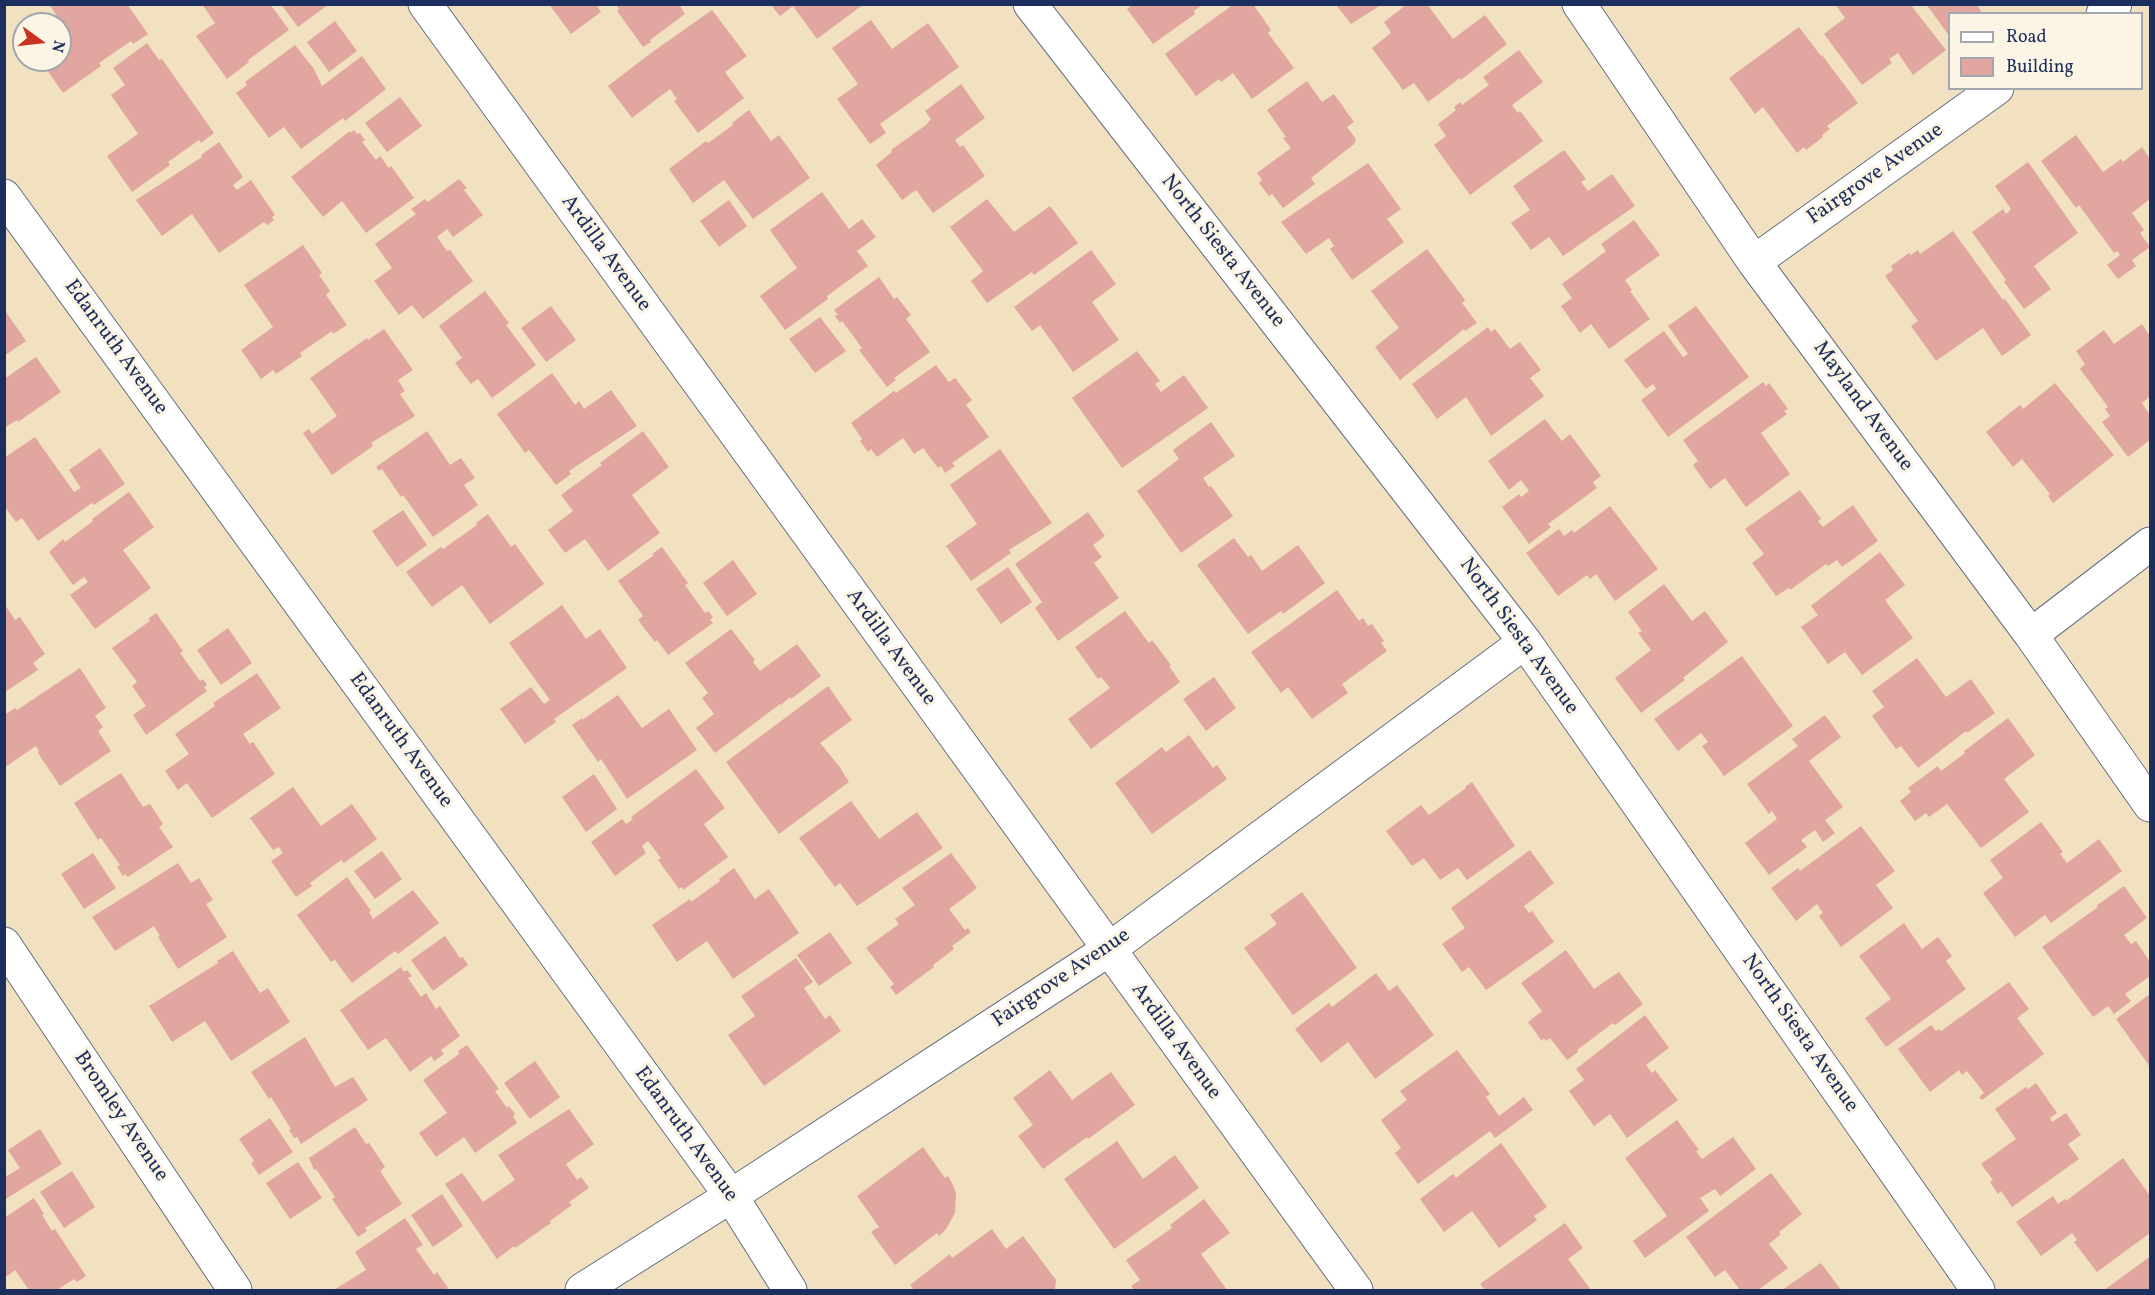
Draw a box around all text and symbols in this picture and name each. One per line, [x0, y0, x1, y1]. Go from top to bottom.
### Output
north arrow [12, 12, 72, 72]
legend [1948, 12, 2143, 90]
text: Road [2006, 25, 2047, 50]
text: N [45, 38, 70, 55]
text: Building [2006, 55, 2074, 80]
street label: Fairgrove Avenue [1803, 119, 1949, 231]
street label: North Siesta Avenue [1154, 170, 1290, 334]
street label: Ardilla Avenue [554, 191, 656, 317]
street label: Edanruth Avenue [58, 276, 172, 420]
street label: Mayland Avenue [1806, 337, 1918, 477]
street label: North Siesta Avenue [1453, 554, 1583, 720]
street label: Ardilla Avenue [839, 585, 941, 711]
street label: Edanruth Avenue [343, 669, 457, 813]
street label: Fairgrove Avenue [988, 924, 1136, 1034]
street label: North Siesta Avenue [1735, 950, 1863, 1118]
street label: Ardilla Avenue [1124, 979, 1226, 1105]
street label: Bromley Avenue [67, 1047, 173, 1187]
street label: Edanruth Avenue [628, 1063, 742, 1207]

